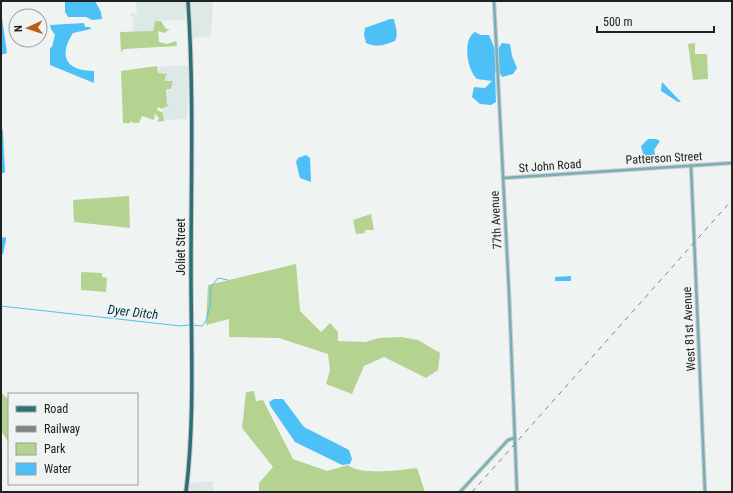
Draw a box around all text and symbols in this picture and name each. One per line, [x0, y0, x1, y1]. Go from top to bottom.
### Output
north arrow [8, 8, 48, 48]
scale bar [597, 8, 714, 34]
text: 500 m [603, 15, 633, 29]
text: N [12, 25, 25, 32]
street label: Patterson Street [625, 149, 703, 167]
street label: St John Road [518, 157, 582, 175]
street label: 77th Avenue [487, 190, 505, 250]
street label: Joliet Street [174, 218, 188, 276]
street label: West 81st Avenue [680, 286, 698, 372]
water label: Dyer Ditch [107, 302, 159, 322]
legend [8, 393, 138, 485]
text: Road [44, 402, 68, 416]
text: Railway [44, 422, 80, 436]
text: Park [44, 442, 66, 456]
text: Water [44, 462, 72, 476]

